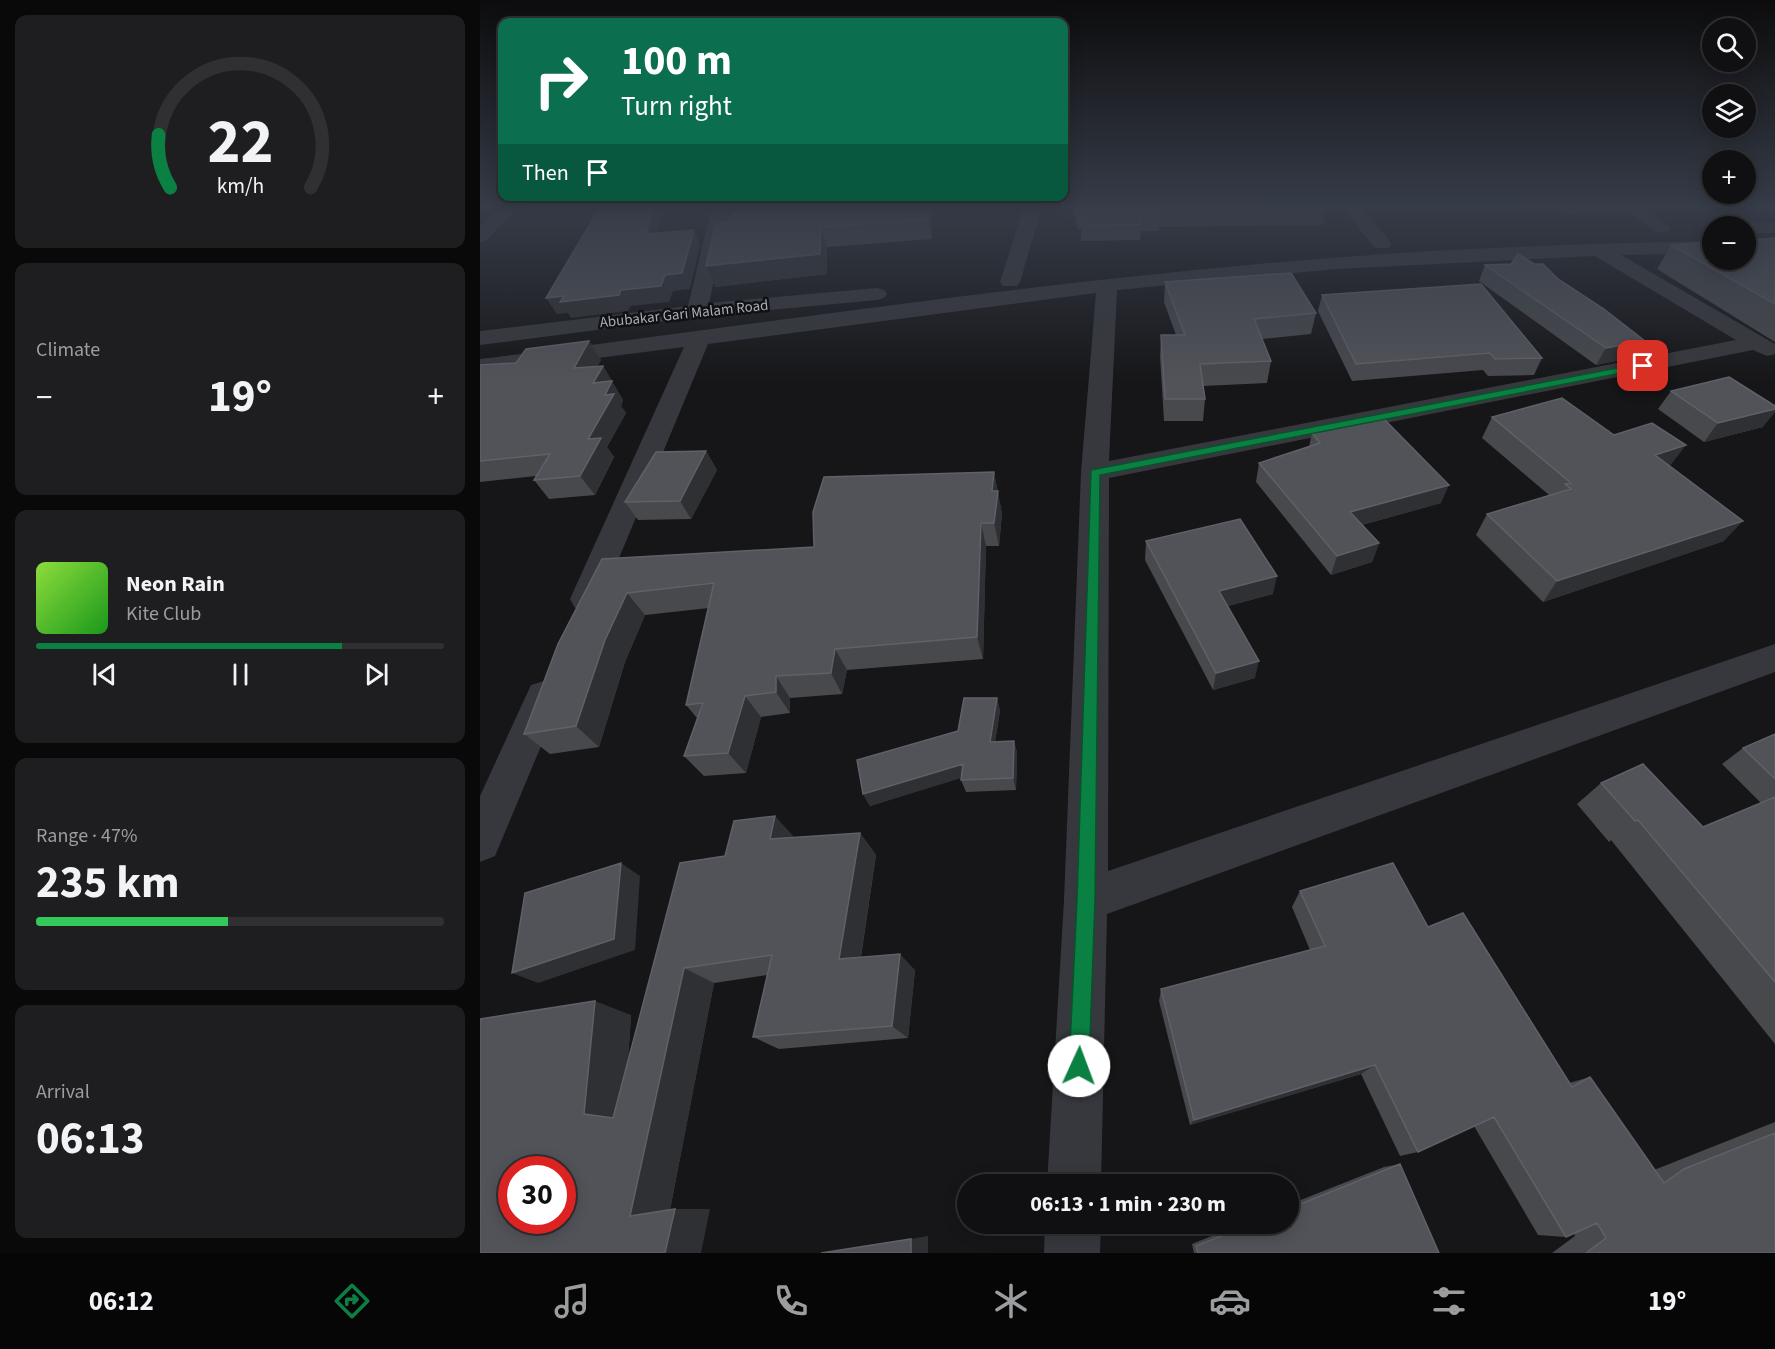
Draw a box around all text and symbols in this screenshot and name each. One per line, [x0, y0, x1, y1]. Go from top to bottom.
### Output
map controls [1702, 18, 1756, 270]
button: search [1702, 18, 1756, 72]
text: 100 m [621, 31, 732, 91]
icon: right [522, 42, 600, 120]
button: layers [1702, 84, 1756, 138]
text: Turn right [621, 87, 732, 126]
text: 22 [207, 98, 273, 187]
button: + [1702, 150, 1756, 204]
icon: arrive [581, 156, 614, 189]
text: Then [522, 157, 569, 189]
text: km/h [216, 172, 264, 203]
button: − [1702, 216, 1756, 270]
street label: Abubakar Gari Malam Road [599, 295, 769, 333]
text: Climate [36, 336, 100, 364]
pin [1617, 340, 1668, 391]
icon: arrive [1626, 349, 1659, 382]
text: 19° [208, 365, 272, 429]
text: − [36, 374, 52, 421]
text: + [428, 374, 444, 421]
text: Neon Rain [126, 568, 225, 600]
text: Kite Club [126, 600, 201, 628]
icon: previous [88, 658, 121, 691]
icon: pause [224, 658, 257, 691]
icon: next [360, 658, 393, 691]
text: Range · 47% [36, 822, 137, 850]
text: 235 km [36, 851, 180, 915]
position arrow [1047, 1034, 1111, 1098]
text: Arrival [36, 1078, 90, 1106]
text: 06:13 [36, 1107, 145, 1171]
speed limit sign: 30 [498, 1156, 576, 1234]
text: 06:13 · 1 min · 230 m [1030, 1188, 1226, 1220]
icon: directions [331, 1280, 373, 1322]
icon: music [551, 1280, 593, 1322]
icon: phone [770, 1280, 812, 1322]
icon: climate [990, 1280, 1032, 1322]
icon: car [1209, 1280, 1251, 1322]
icon: filters [1428, 1280, 1470, 1322]
text: 06:12 [89, 1282, 154, 1321]
text: 19° [1648, 1282, 1686, 1321]

